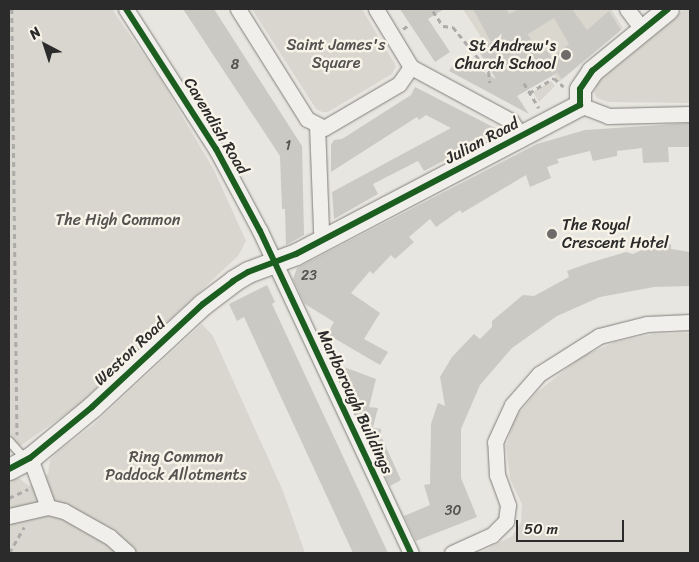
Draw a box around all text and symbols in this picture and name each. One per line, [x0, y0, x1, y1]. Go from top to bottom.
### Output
north arrow [20, 20, 70, 70]
text: N [23, 20, 47, 46]
park label: Saint James's Square [287, 35, 385, 73]
place label: St Andrew's Church School [455, 36, 556, 74]
marker: St Andrew's Church School [560, 49, 572, 61]
house number: 8 [231, 57, 239, 73]
street label: Cavendish Road [180, 74, 252, 178]
street label: Julian Road [442, 114, 522, 168]
house number: 1 [285, 138, 291, 154]
park label: The High Common [55, 210, 181, 230]
place label: The Royal Crescent Hotel [562, 215, 669, 253]
marker: The Royal Crescent Hotel [546, 228, 558, 240]
house number: 23 [301, 268, 317, 284]
street label: Weston Road [90, 314, 170, 390]
street label: Marlborough Buildings [313, 327, 397, 477]
park label: Ring Common Paddock Allotments [106, 447, 246, 485]
house number: 30 [445, 503, 461, 519]
scale bar [519, 510, 626, 542]
text: 50 m [524, 516, 558, 542]

